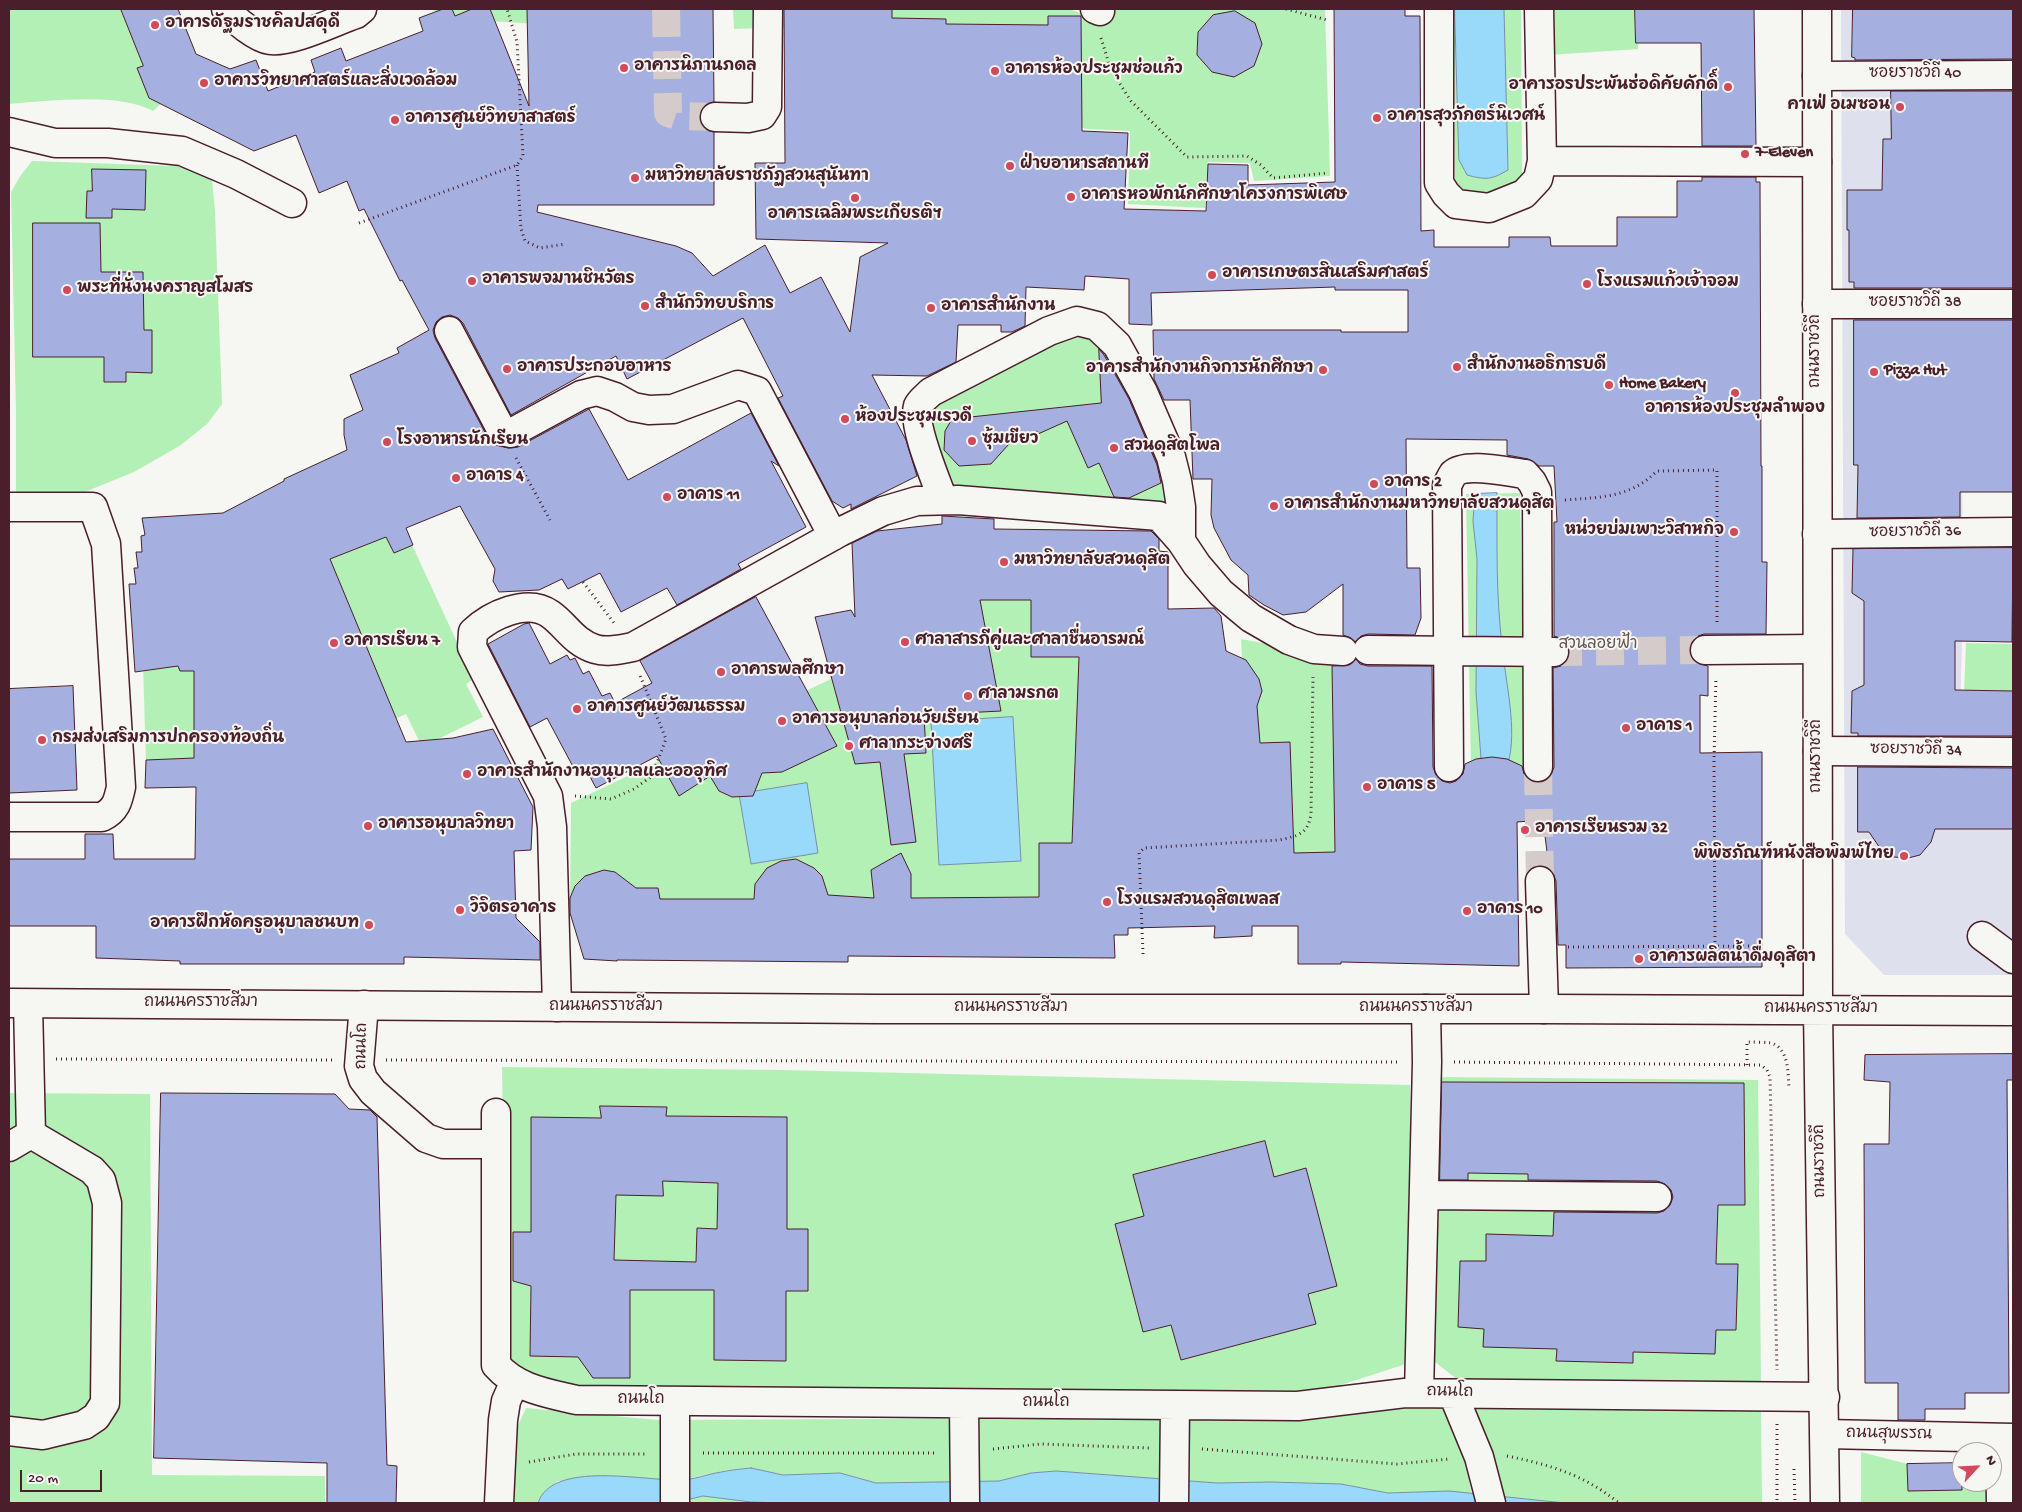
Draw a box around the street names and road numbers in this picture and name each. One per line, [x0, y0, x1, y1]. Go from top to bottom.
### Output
street label: ซอยราชวิถี 40 [1869, 65, 1961, 85]
street label: ซอยราชวิถี 38 [1869, 294, 1961, 314]
street label: ถนนราชวิถี [1807, 314, 1827, 388]
street label: ซอยราชวิถี 36 [1869, 523, 1961, 543]
street label: ถนนราชวิถี [1808, 719, 1828, 793]
street label: ซอยราชวิถี 34 [1870, 741, 1962, 761]
street label: ถนนนครราชสีมา [144, 994, 258, 1014]
street label: ถนนนครราชสีมา [549, 998, 663, 1018]
street label: ถนนนครราชสีมา [954, 999, 1068, 1019]
street label: ถนนนครราชสีมา [1359, 999, 1473, 1019]
street label: ถนนนครราชสีมา [1764, 1000, 1878, 1020]
street label: ถนนโถ [353, 1022, 373, 1070]
street label: ถนนราชวิถี [1811, 1124, 1831, 1198]
street label: ถนนโถ [1426, 1383, 1474, 1403]
street label: ถนนโถ [618, 1391, 664, 1411]
street label: ถนนโถ [1023, 1394, 1069, 1414]
street label: ถนนสุพรรณ [1846, 1425, 1932, 1445]

